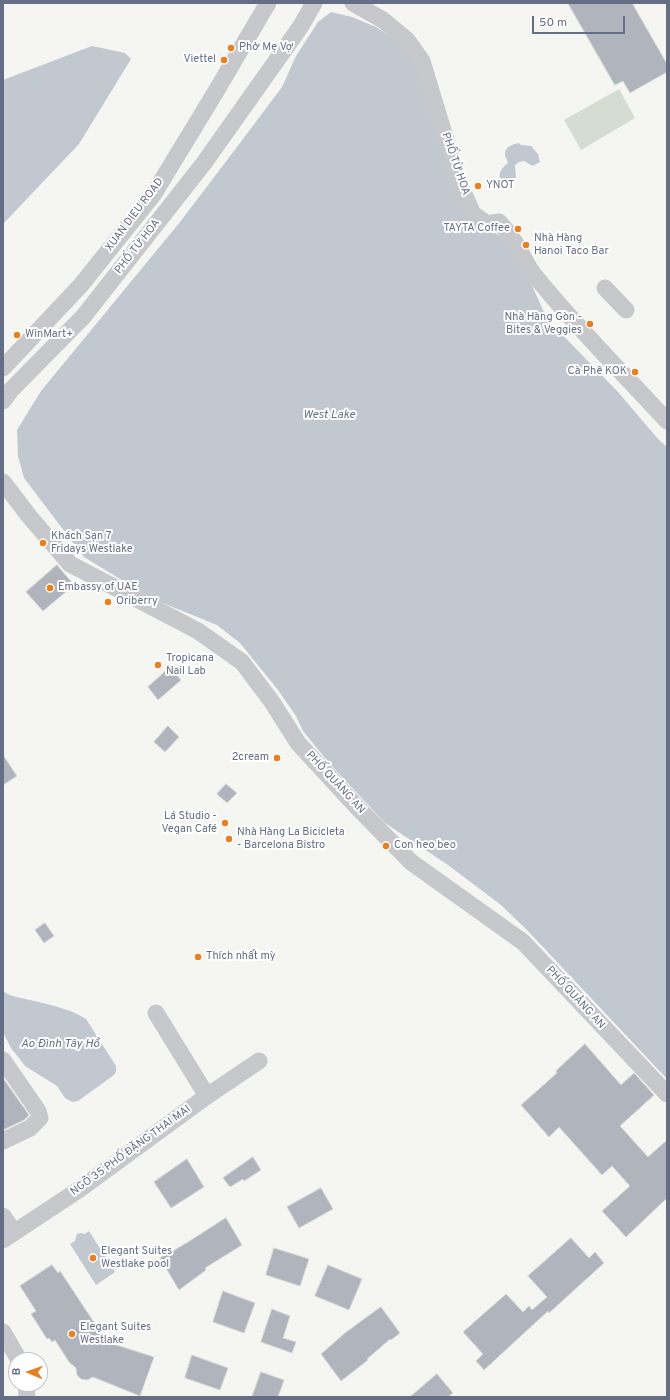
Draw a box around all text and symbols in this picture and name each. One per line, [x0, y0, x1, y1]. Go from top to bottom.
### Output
scale bar [534, 8, 627, 34]
text: 50 m [539, 15, 567, 31]
place label: Phở Mẹ Vợ [239, 41, 293, 55]
marker: Phở Mẹ Vợ [226, 43, 236, 53]
place label: Viettel [183, 53, 216, 67]
marker: Viettel [219, 55, 229, 65]
street label: PHỐ TỪ HOA [438, 131, 472, 197]
street label: XUAN DIEU ROAD [103, 176, 167, 254]
place label: YNOT [486, 179, 515, 193]
marker: YNOT [473, 181, 483, 191]
street label: PHỐ TỪ HOA [113, 217, 163, 277]
place label: TAYTA Coffee [443, 222, 510, 236]
marker: TAYTA Coffee [513, 224, 523, 234]
place label: Nhà Hàng Hanoi Taco Bar [534, 232, 609, 258]
marker: Nhà Hàng Hanoi Taco Bar [521, 240, 531, 250]
place label: Nhà Hàng Gòn - Bites & Veggies [504, 311, 582, 337]
marker: Nhà Hàng Gòn - Bites & Veggies [585, 319, 595, 329]
place label: WinMart+ [25, 328, 73, 342]
marker: WinMart+ [12, 330, 22, 340]
place label: Cà Phê KOK [568, 365, 627, 379]
marker: Cà Phê KOK [630, 367, 640, 377]
water label: West Lake [303, 409, 355, 423]
place label: Khách Sạn 7 Fridays Westlake [51, 530, 133, 556]
marker: Khách Sạn 7 Fridays Westlake [38, 538, 48, 548]
place label: Embassy of UAE [58, 581, 138, 595]
marker: Embassy of UAE [45, 583, 55, 593]
place label: Oriberry [116, 595, 158, 609]
marker: Oriberry [103, 597, 113, 607]
place label: Tropicana Nail Lab [166, 652, 214, 678]
marker: Tropicana Nail Lab [153, 660, 163, 670]
street label: PHỐ QUẢNG AN [303, 749, 367, 817]
place label: 2cream [232, 751, 269, 765]
marker: 2cream [272, 753, 282, 763]
place label: Lá Studio - Vegan Café [162, 810, 217, 836]
marker: Lá Studio - Vegan Café [220, 818, 230, 828]
place label: Nhà Hàng La Bicicleta - Barcelona Bistro [237, 826, 345, 852]
marker: Nhà Hàng La Bicicleta - Barcelona Bistro [224, 834, 234, 844]
place label: Con heo beo [394, 839, 456, 853]
marker: Con heo beo [381, 841, 391, 851]
place label: Thích nhất mỳ [206, 950, 276, 964]
marker: Thích nhất mỳ [193, 952, 203, 962]
street label: PHỐ QUẢNG AN [543, 964, 607, 1032]
water label: Ao Đình Tây Hồ [21, 1038, 99, 1052]
street label: NGÕ 35 PHỐ ĐẶNG THAI MAI [68, 1103, 194, 1199]
place label: Elegant Suites Westlake pool [101, 1245, 172, 1271]
marker: Elegant Suites Westlake pool [88, 1253, 98, 1263]
place label: Elegant Suites Westlake [80, 1321, 151, 1347]
marker: Elegant Suites Westlake [67, 1329, 77, 1339]
north arrow [8, 1352, 48, 1392]
text: B [10, 1368, 24, 1376]

